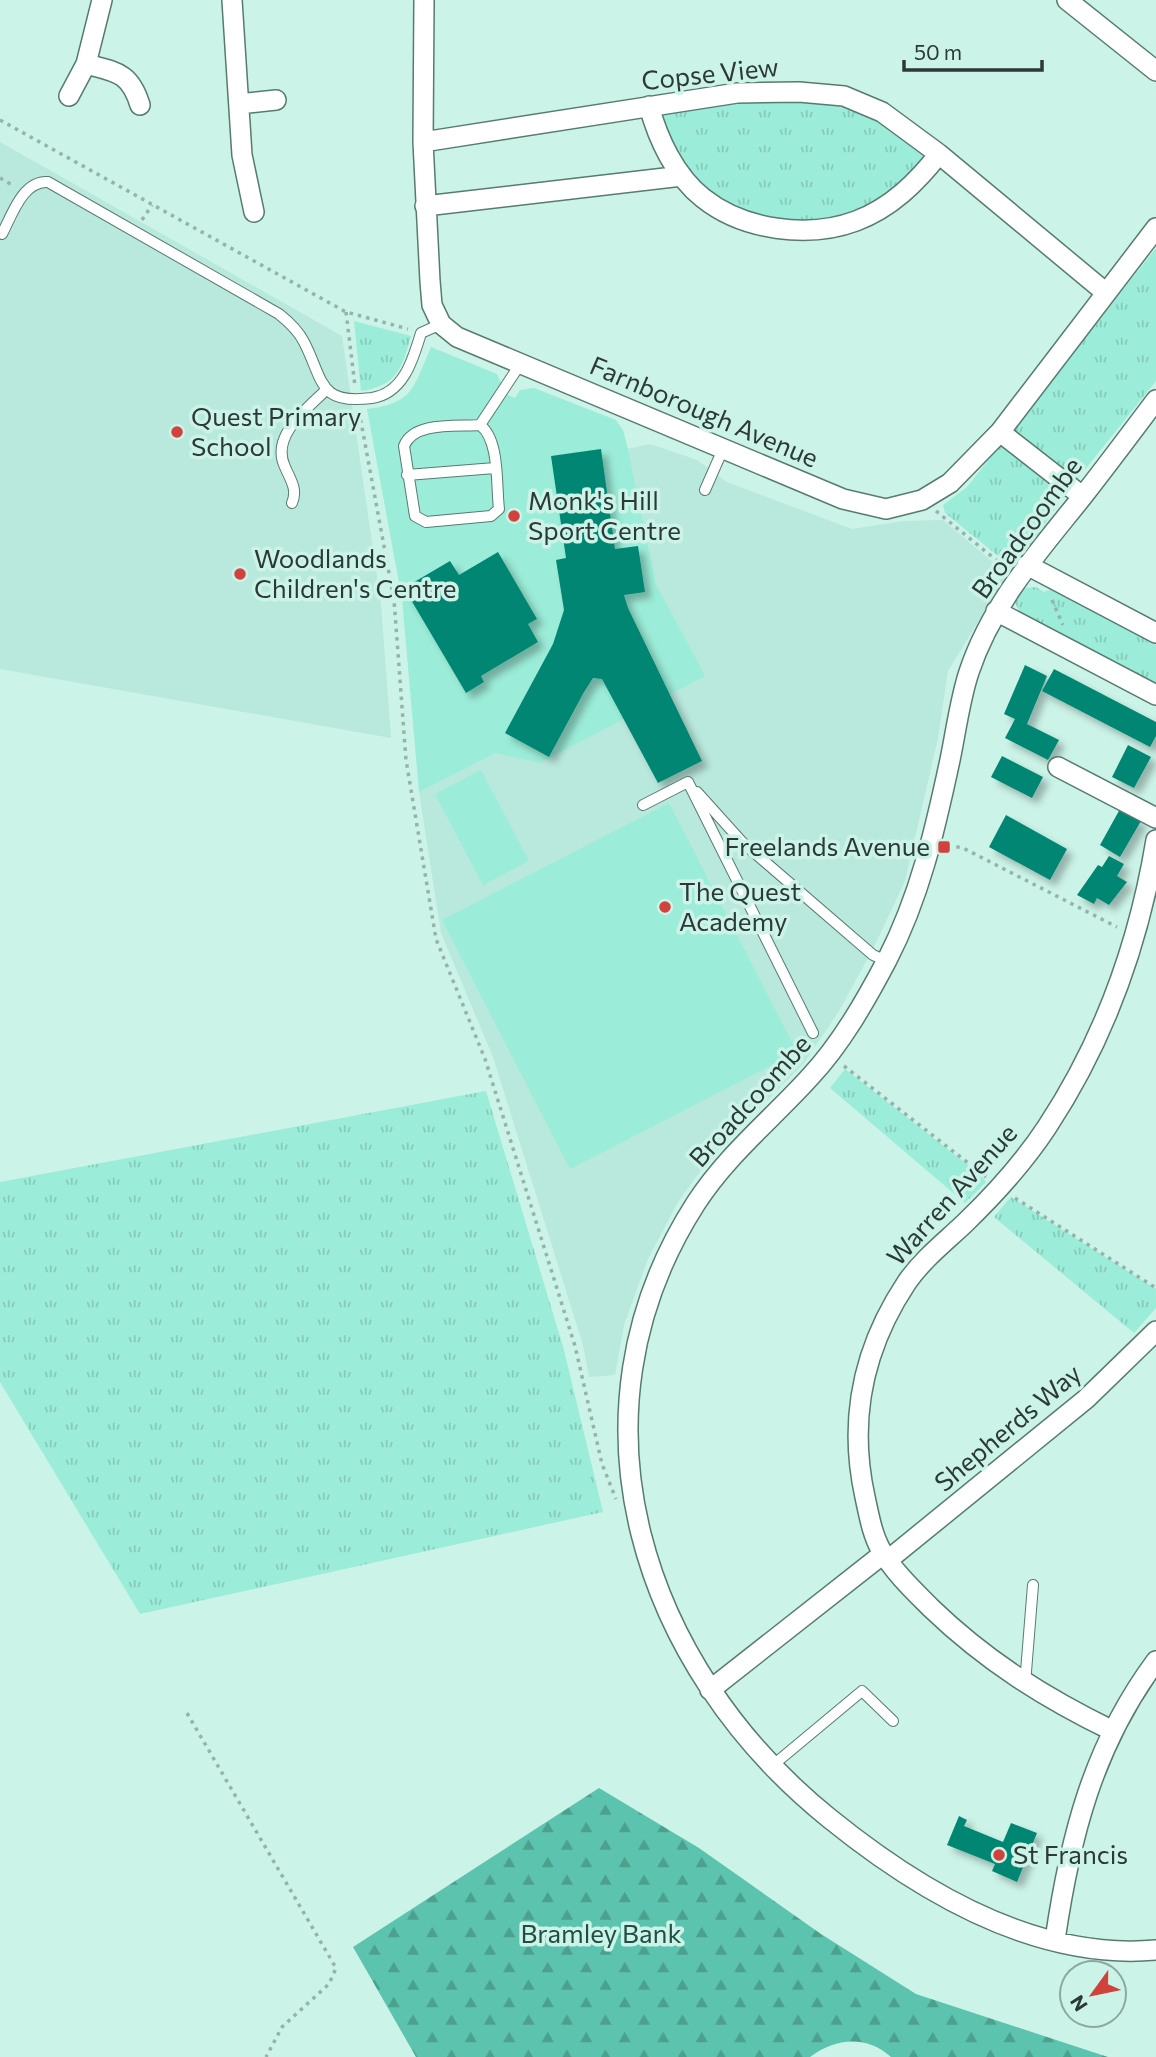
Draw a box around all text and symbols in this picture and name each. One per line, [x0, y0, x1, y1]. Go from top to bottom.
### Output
scale bar [904, 28, 1042, 72]
text: 50 m [914, 39, 962, 64]
street label: Copse View [640, 50, 780, 95]
street label: Farnborough Avenue [586, 349, 823, 473]
place label: Quest Primary School [191, 400, 361, 461]
marker: Quest Primary School [169, 424, 185, 440]
street label: Broadcoombe [964, 451, 1087, 604]
place label: Monk's Hill Sport Centre [528, 484, 681, 545]
marker: Monk's Hill Sport Centre [506, 508, 522, 524]
place label: Woodlands Children's Centre [254, 542, 456, 603]
marker: Woodlands Children's Centre [232, 566, 248, 582]
place label: Freelands Avenue [725, 830, 930, 861]
marker: Freelands Avenue [936, 839, 952, 855]
place label: The Quest Academy [679, 875, 801, 936]
marker: The Quest Academy [657, 899, 673, 915]
street label: Broadcoombe [682, 1028, 816, 1172]
street label: Warren Avenue [879, 1117, 1022, 1271]
street label: Shepherds Way [928, 1357, 1087, 1497]
place label: St Francis [1013, 1838, 1128, 1869]
marker: St Francis [991, 1847, 1007, 1863]
park label: Bramley Bank [521, 1917, 682, 1948]
north arrow [1058, 1959, 1128, 2029]
text: N [1065, 1991, 1092, 2016]

